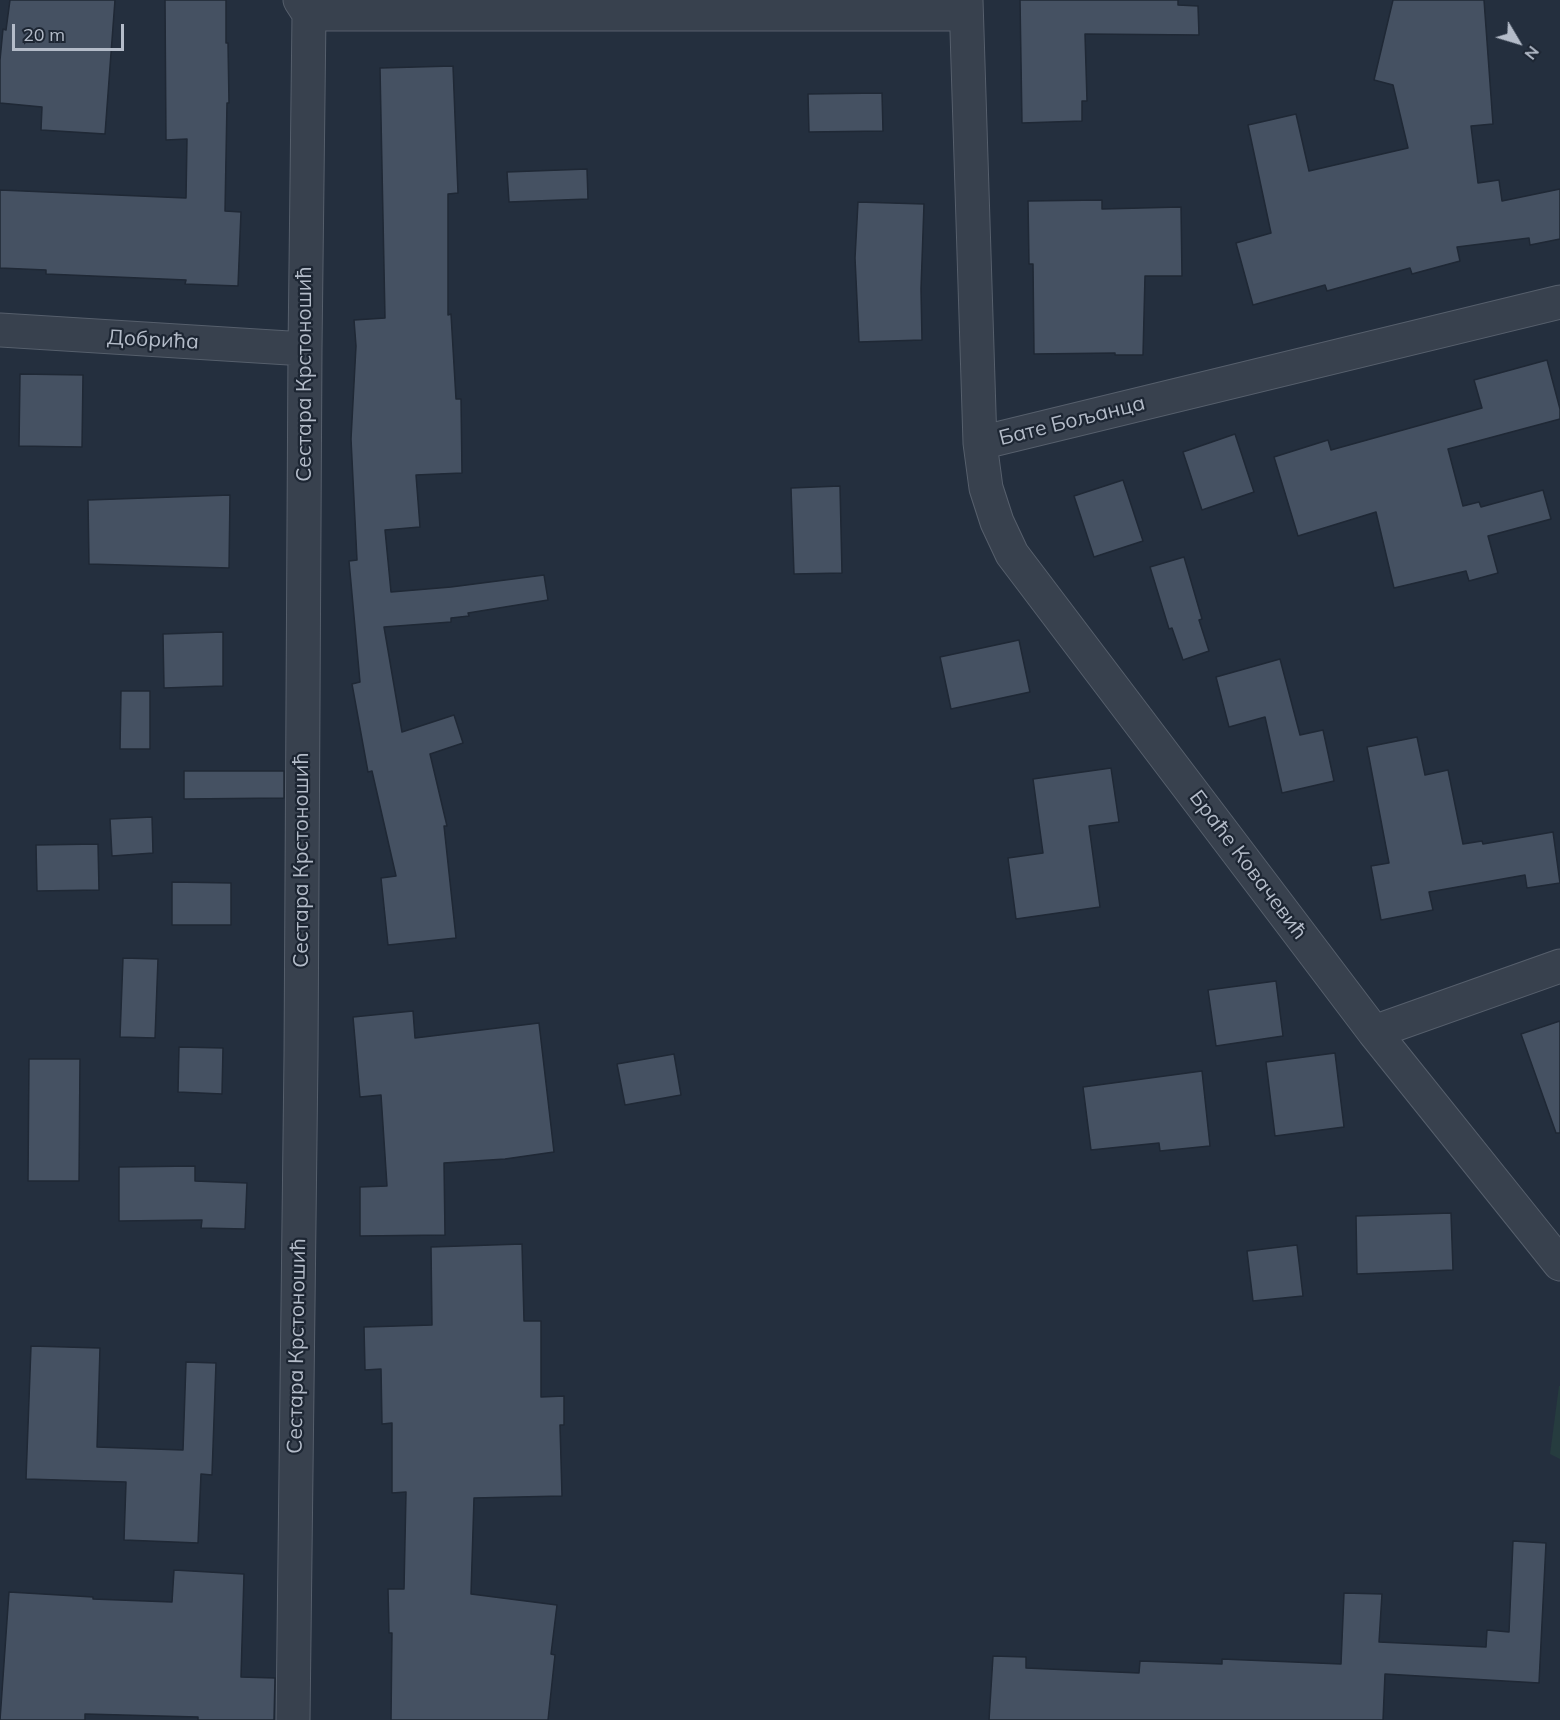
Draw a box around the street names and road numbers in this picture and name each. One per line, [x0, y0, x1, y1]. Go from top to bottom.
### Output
street label: Сестара Крстоношић [292, 266, 318, 482]
street label: Добрића [106, 325, 200, 355]
street label: Бате Бољанца [996, 391, 1148, 451]
street label: Сестара Крстоношић [289, 752, 315, 968]
street label: Браће Ковачевић [1184, 786, 1312, 944]
street label: Сестара Крстоношић [283, 1238, 311, 1454]

